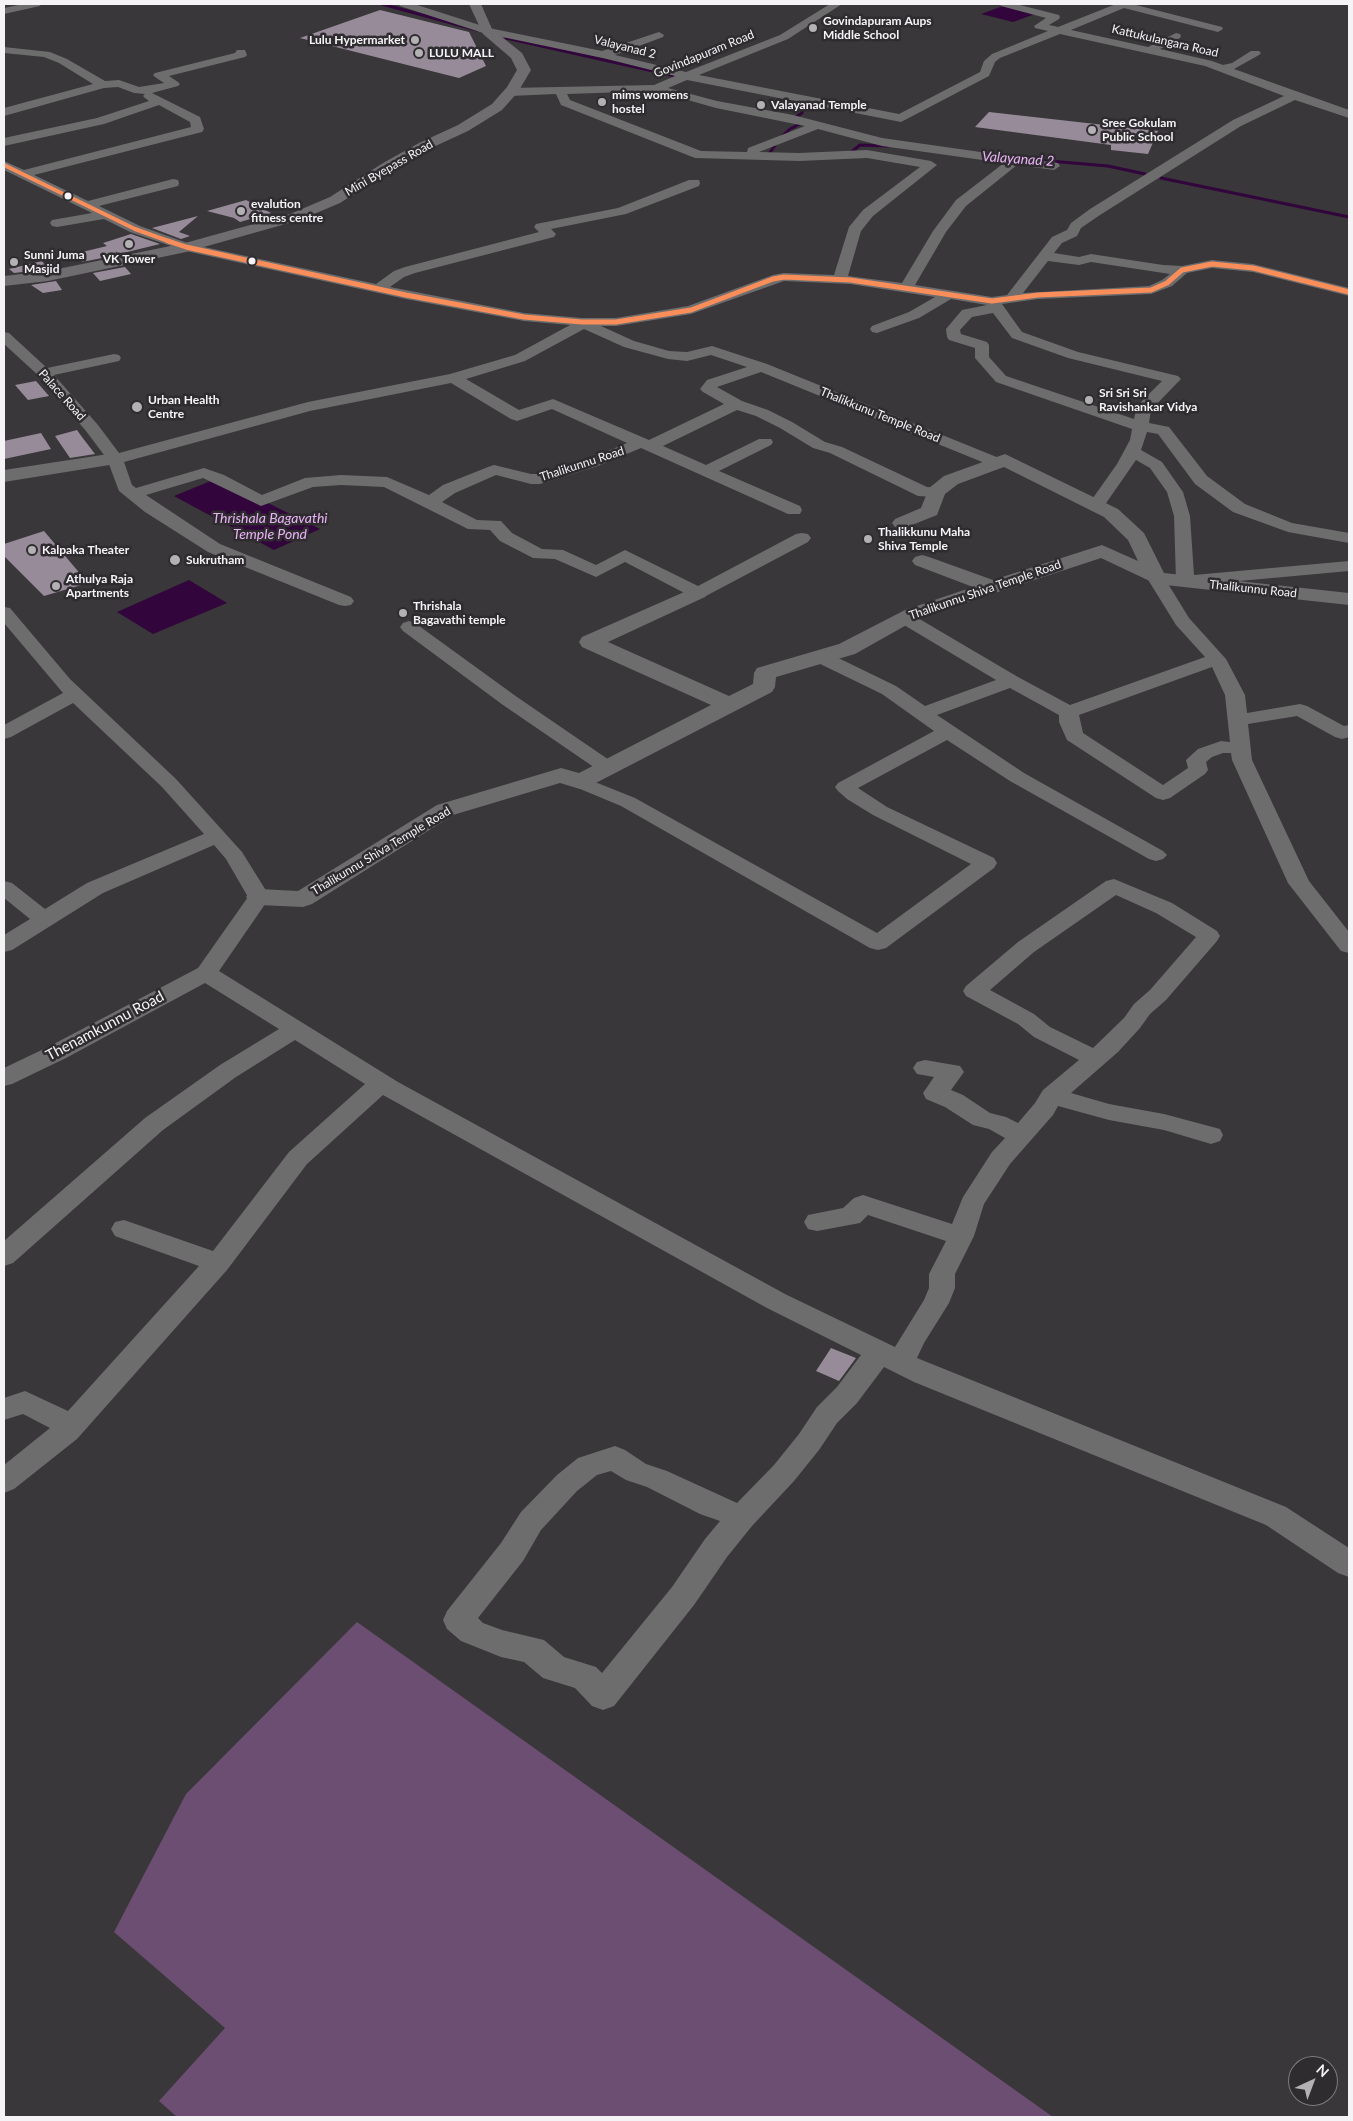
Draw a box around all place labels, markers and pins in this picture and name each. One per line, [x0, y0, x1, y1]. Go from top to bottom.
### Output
place label: Govindapuram Aups Middle School [823, 14, 931, 42]
marker: Govindapuram Aups Middle School [807, 22, 819, 34]
place label: Lulu Hypermarket [309, 33, 405, 47]
marker: Lulu Hypermarket [409, 34, 421, 46]
place label: LULU MALL [429, 46, 494, 60]
marker: LULU MALL [413, 47, 425, 59]
place label: mims womens hostel [612, 88, 688, 116]
marker: mims womens hostel [596, 96, 608, 108]
place label: Valayanad Temple [771, 98, 867, 112]
marker: Valayanad Temple [755, 99, 767, 111]
place label: Sree Gokulam Public School [1102, 116, 1176, 144]
marker: Sree Gokulam Public School [1086, 124, 1098, 136]
unlabelled marker [63, 191, 73, 201]
place label: evalution fitness centre [251, 197, 323, 225]
marker: evalution fitness centre [235, 205, 247, 217]
marker: VK Tower [123, 238, 135, 250]
place label: Sunni Juma Masjid [24, 248, 85, 276]
place label: VK Tower [103, 252, 155, 266]
marker: Sunni Juma Masjid [8, 256, 20, 268]
unlabelled marker [247, 256, 257, 266]
place label: Sri Sri Sri Ravishankar Vidya [1099, 386, 1197, 414]
place label: Urban Health Centre [148, 393, 220, 421]
marker: Sri Sri Sri Ravishankar Vidya [1083, 394, 1095, 406]
marker: Urban Health Centre [130, 400, 144, 414]
place label: Thalikkunu Maha Shiva Temple [878, 525, 970, 553]
marker: Thalikkunu Maha Shiva Temple [862, 533, 874, 545]
place label: Kalpaka Theater [42, 543, 129, 557]
marker: Kalpaka Theater [26, 544, 38, 556]
marker: Sukrutham [168, 553, 182, 567]
place label: Sukrutham [186, 553, 244, 567]
place label: Athulya Raja Apartments [66, 572, 133, 600]
marker: Athulya Raja Apartments [50, 580, 62, 592]
place label: Thrishala Bagavathi temple [413, 599, 506, 627]
marker: Thrishala Bagavathi temple [397, 607, 409, 619]

